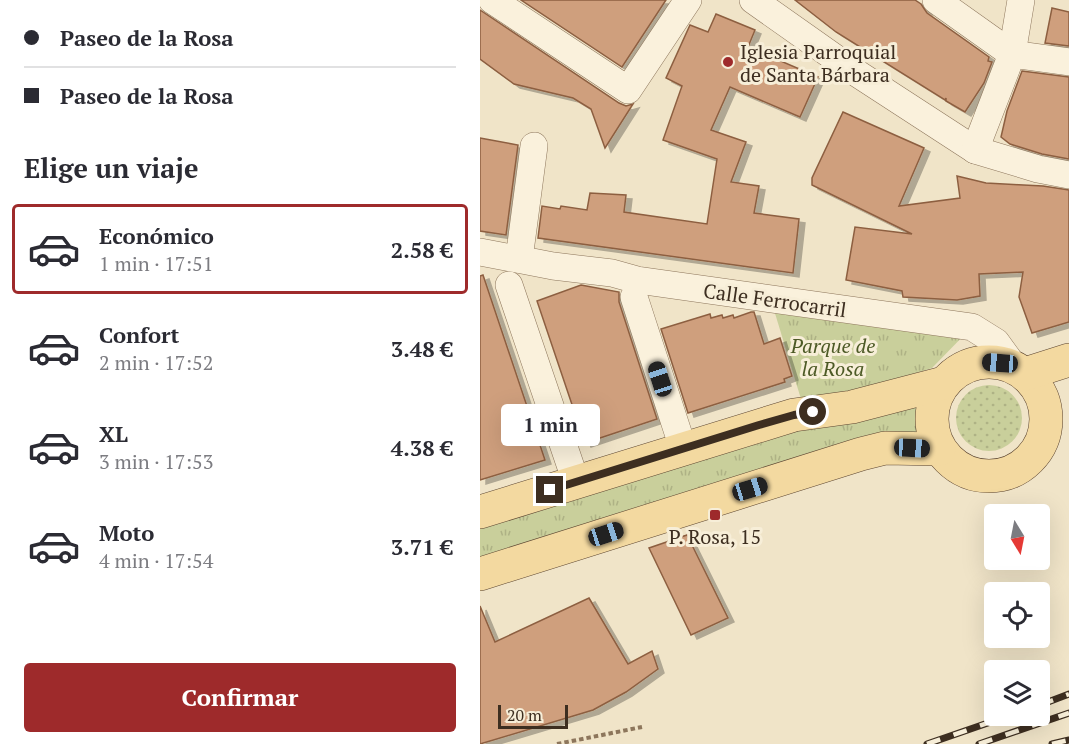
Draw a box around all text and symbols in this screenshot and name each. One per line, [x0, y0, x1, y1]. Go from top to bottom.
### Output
text: Paseo de la Rosa [60, 23, 233, 52]
place label: Iglesia Parroquial de Santa Bárbara [740, 38, 896, 88]
marker: Iglesia Parroquial de Santa Bárbara [721, 55, 735, 69]
text: Paseo de la Rosa [60, 81, 233, 110]
text: Elige un viaje [24, 150, 198, 186]
text: Económico [99, 221, 214, 250]
icon: car [27, 222, 81, 276]
text: 2.58 € [391, 235, 453, 264]
text: 1 min · 17:51 [99, 250, 213, 277]
street label: Calle Ferrocarril [702, 277, 848, 323]
text: Confort [99, 320, 179, 349]
icon: car [27, 321, 81, 375]
park label: Parque de la Rosa [790, 332, 875, 382]
text: 3.48 € [391, 334, 453, 363]
text: 2 min · 17:52 [99, 349, 213, 376]
car [981, 353, 1019, 373]
car [646, 359, 674, 399]
route start [799, 398, 826, 425]
callout: 1 min [500, 403, 599, 445]
text: 1 min [523, 411, 578, 438]
text: XL [99, 419, 128, 448]
icon: car [27, 420, 81, 474]
text: 4.38 € [391, 433, 453, 462]
car [894, 438, 930, 458]
text: 3 min · 17:53 [99, 448, 213, 475]
car [730, 475, 770, 503]
route end [536, 476, 563, 503]
north arrow [984, 504, 1050, 570]
map controls [984, 504, 1050, 726]
marker: P. Rosa, 15 [708, 508, 722, 522]
text: Moto [99, 518, 154, 547]
icon: car [27, 519, 81, 573]
car [586, 520, 626, 548]
place label: P. Rosa, 15 [669, 523, 761, 550]
text: 3.71 € [391, 532, 453, 561]
text: 4 min · 17:54 [99, 547, 213, 574]
button: locate [984, 582, 1050, 648]
button: layers [984, 660, 1050, 726]
button: Confirmar [24, 663, 456, 732]
scale bar [498, 702, 568, 730]
text: 20 m [507, 704, 542, 726]

